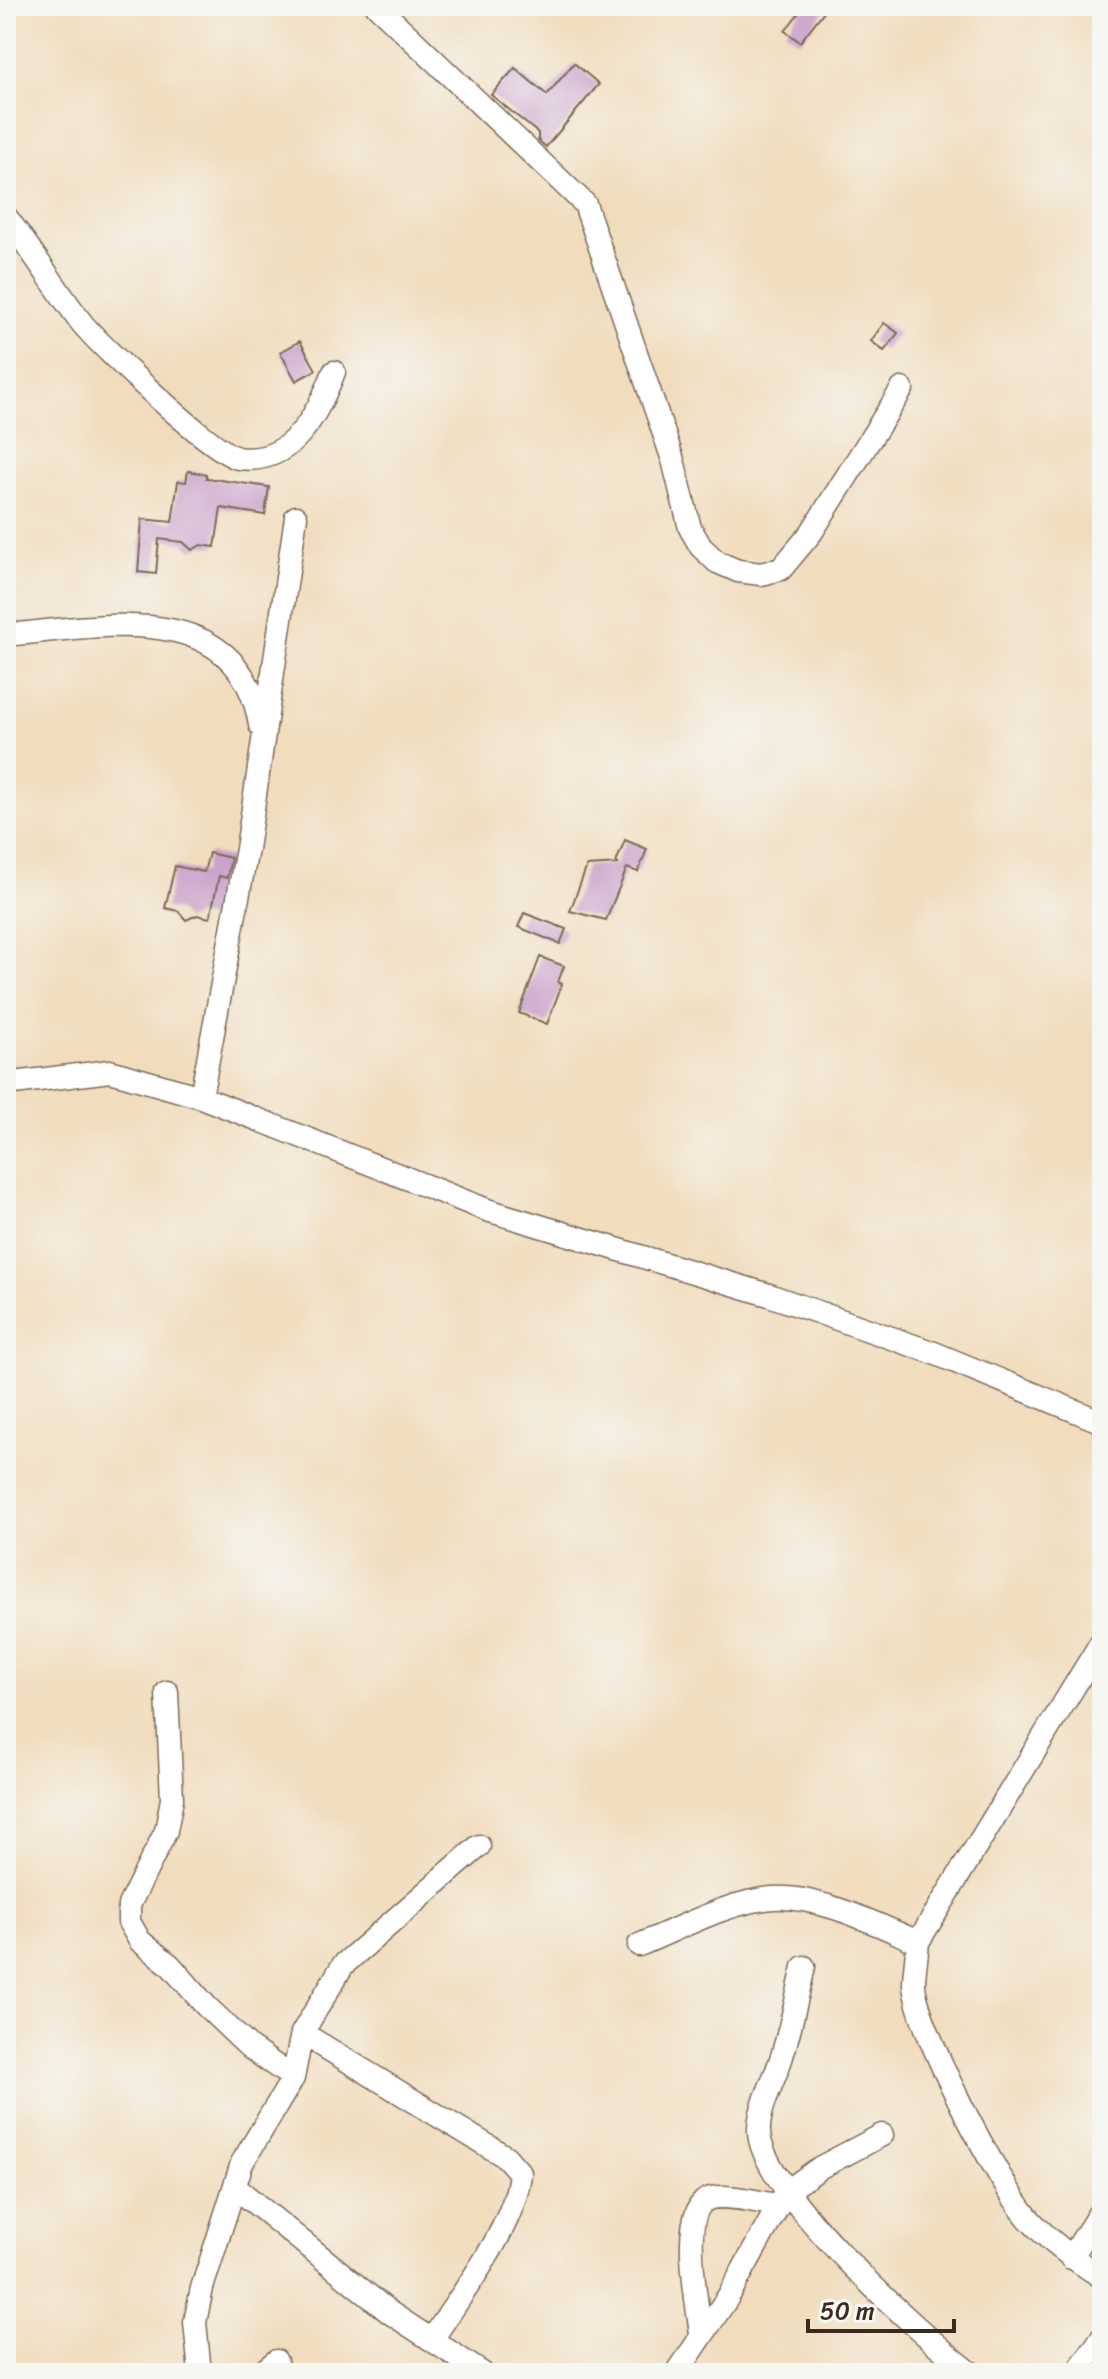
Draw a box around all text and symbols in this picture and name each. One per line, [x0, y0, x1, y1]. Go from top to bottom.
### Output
scale bar [808, 2283, 954, 2333]
text: 50 m [820, 2290, 875, 2332]

